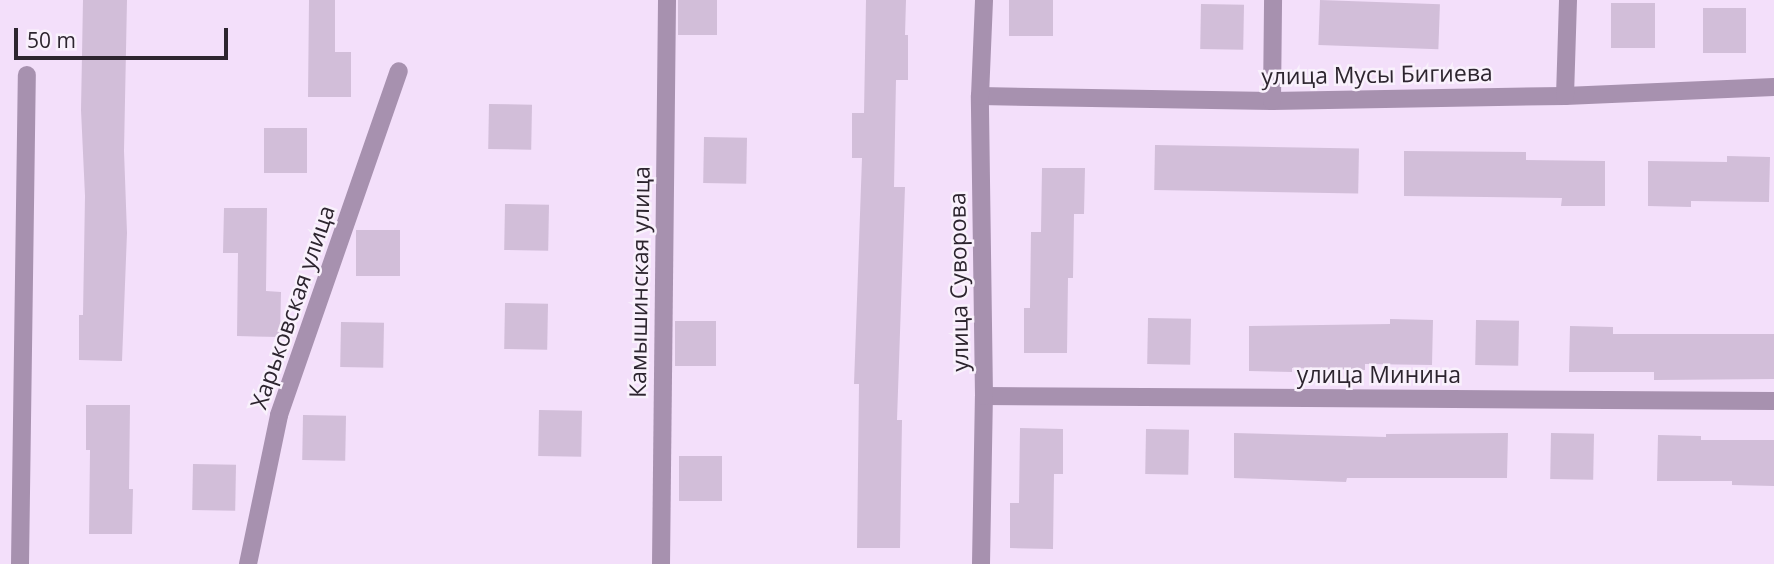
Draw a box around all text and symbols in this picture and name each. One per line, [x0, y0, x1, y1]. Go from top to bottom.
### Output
scale bar [18, 14, 231, 58]
text: 50 m [27, 26, 76, 54]
street label: улица Мусы Бигиева [1261, 58, 1493, 90]
street label: Камышинская улица [623, 166, 655, 398]
street label: улица Суворова [943, 192, 973, 372]
street label: Харьковская улица [244, 202, 340, 412]
street label: улица Минина [1297, 360, 1461, 388]

